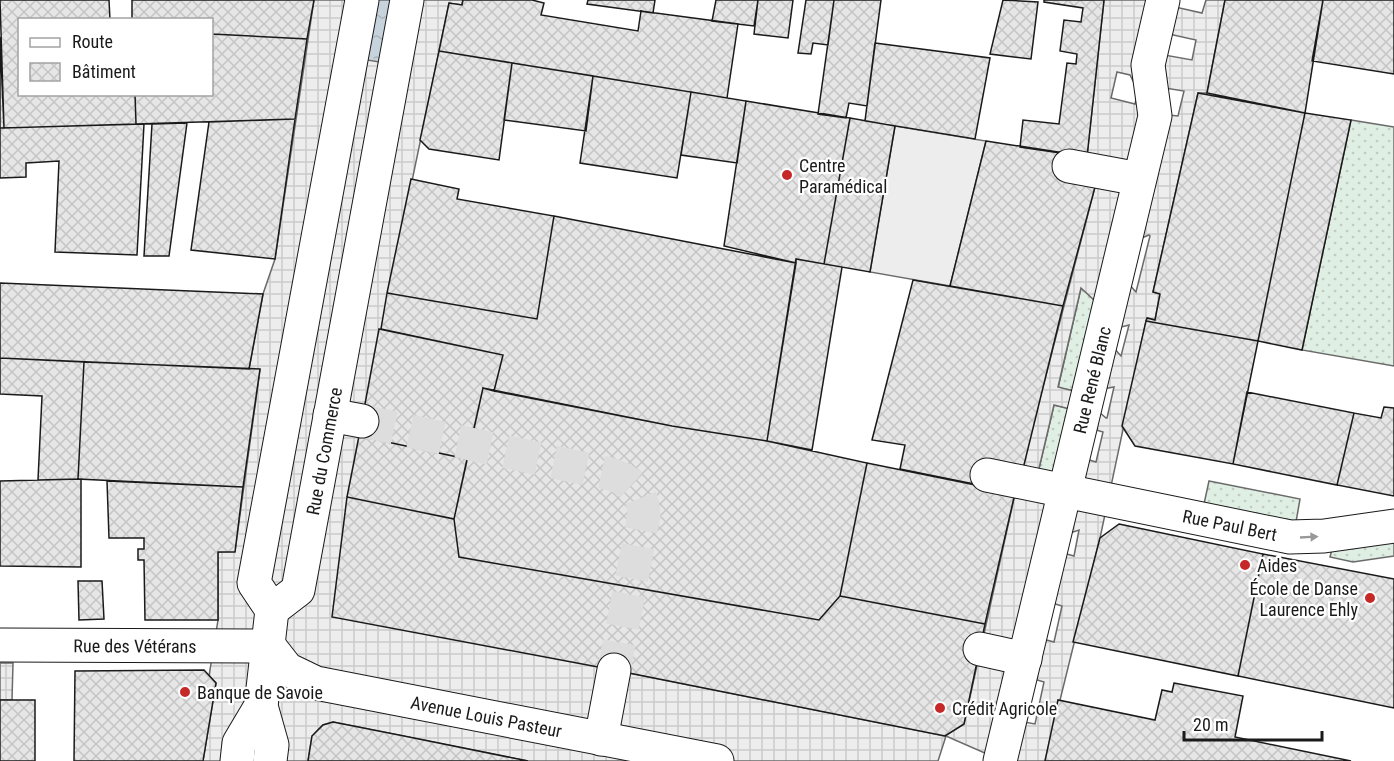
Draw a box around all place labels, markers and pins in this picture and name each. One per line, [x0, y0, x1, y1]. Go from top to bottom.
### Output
place label: Centre Paramédical [799, 155, 887, 197]
marker: Centre Paramédical [780, 168, 794, 182]
place label: Aides [1257, 555, 1297, 576]
marker: Aides [1238, 558, 1252, 572]
place label: École de Danse Laurence Ehly [1249, 578, 1358, 620]
marker: École de Danse Laurence Ehly [1363, 591, 1377, 605]
place label: Banque de Savoie [197, 682, 323, 703]
marker: Banque de Savoie [178, 685, 192, 699]
place label: Crédit Agricole [952, 698, 1057, 719]
marker: Crédit Agricole [933, 701, 947, 715]

